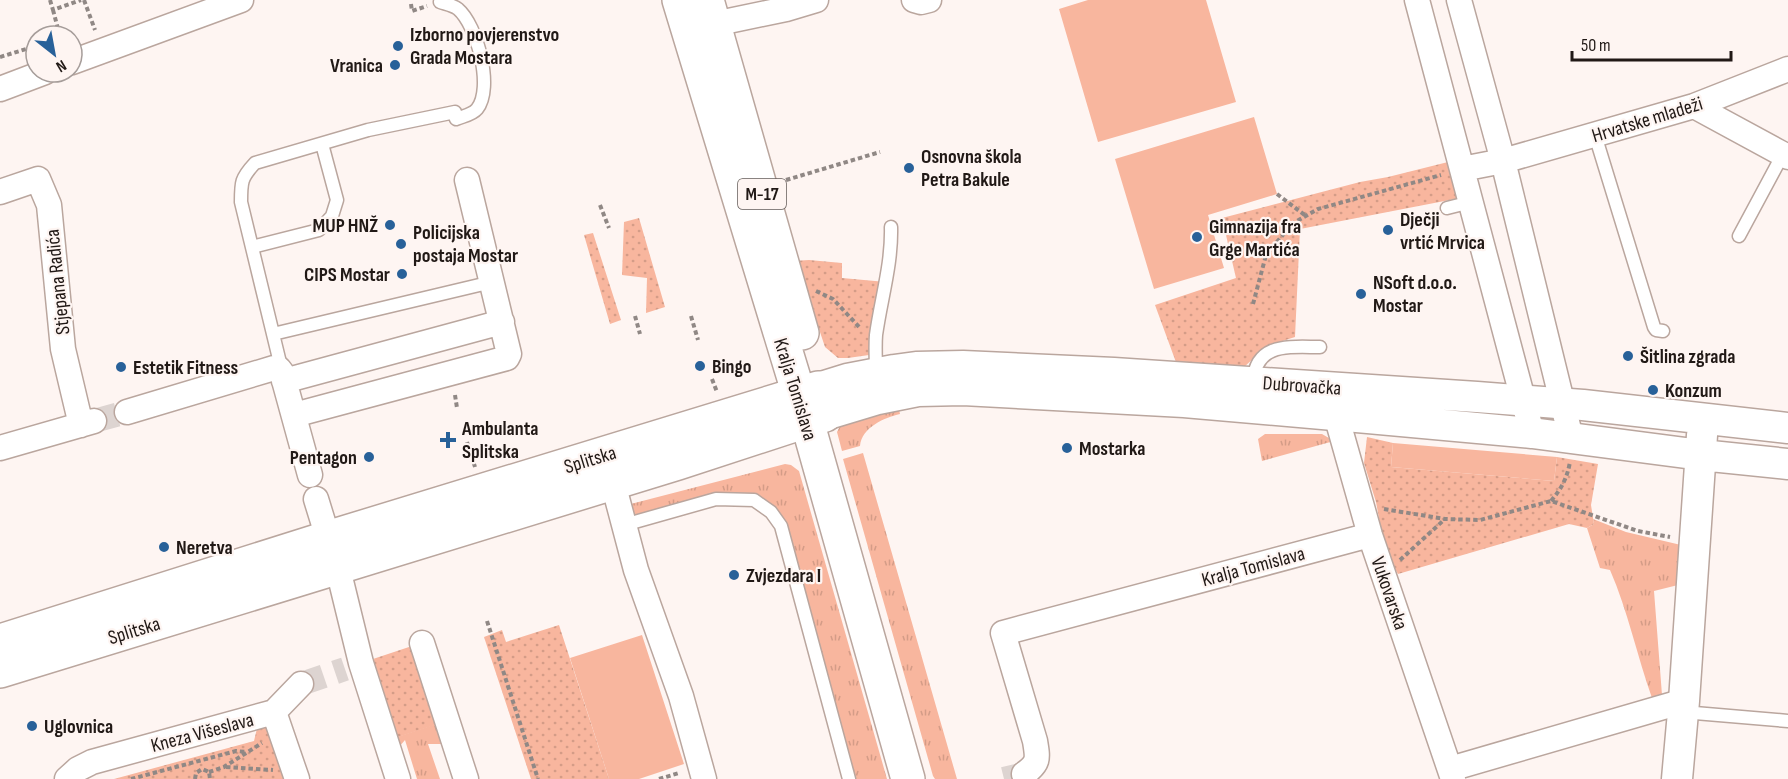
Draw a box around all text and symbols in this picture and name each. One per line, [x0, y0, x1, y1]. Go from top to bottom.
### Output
place label: Izborno povjerenstvo Grada Mostara [410, 23, 559, 70]
north arrow [24, 24, 84, 84]
scale bar [1572, 24, 1731, 62]
text: 50 m [1581, 35, 1611, 56]
marker: Izborno povjerenstvo Grada Mostara [391, 39, 405, 53]
place label: Vranica [330, 54, 383, 78]
text: N [52, 55, 70, 76]
marker: Vranica [388, 58, 402, 72]
street label: Hrvatske mladeži [1589, 92, 1706, 148]
place label: Osnovna škola Petra Bakule [921, 145, 1022, 192]
marker: Osnovna škola Petra Bakule [902, 161, 916, 175]
road number: M-17 [738, 179, 786, 209]
place label: Dječji vrtić Mrvica [1400, 208, 1485, 255]
place label: MUP HNŽ [313, 214, 378, 238]
place label: Gimnazija fra Grge Martića [1209, 215, 1301, 262]
marker: MUP HNŽ [383, 218, 397, 232]
place label: Policijska postaja Mostar [413, 221, 518, 268]
marker: Dječji vrtić Mrvica [1381, 223, 1395, 237]
street label: Stjepana Radića [41, 228, 75, 336]
marker: Gimnazija fra Grge Martića [1190, 230, 1204, 244]
marker: Policijska postaja Mostar [394, 237, 408, 251]
place label: CIPS Mostar [304, 263, 390, 287]
marker: CIPS Mostar [395, 267, 409, 281]
place label: NSoft d.o.o. Mostar [1373, 271, 1457, 318]
marker: NSoft d.o.o. Mostar [1354, 287, 1368, 301]
street label: Kralja Tomislava [768, 335, 822, 443]
place label: Šitlina zgrada [1640, 345, 1735, 369]
marker: Šitlina zgrada [1621, 349, 1635, 363]
place label: Bingo [712, 355, 751, 379]
place label: Estetik Fitness [133, 356, 239, 380]
marker: Bingo [693, 359, 707, 373]
marker: Estetik Fitness [114, 360, 128, 374]
street label: Dubrovačka [1262, 371, 1342, 401]
place label: Konzum [1665, 379, 1722, 403]
marker: Konzum [1646, 383, 1660, 397]
place label: Ambulanta Splitska [461, 417, 538, 464]
marker: Ambulanta Splitska [439, 431, 457, 449]
place label: Mostarka [1079, 437, 1146, 461]
street label: Splitska [561, 441, 619, 479]
marker: Mostarka [1060, 441, 1074, 455]
place label: Pentagon [290, 446, 357, 470]
marker: Pentagon [362, 450, 376, 464]
place label: Neretva [176, 536, 233, 560]
marker: Neretva [157, 540, 171, 554]
street label: Kralja Tomislava [1199, 542, 1308, 592]
street label: Vukovarska [1365, 554, 1413, 633]
place label: Zvjezdara I [746, 564, 821, 588]
marker: Zvjezdara I [727, 568, 741, 582]
street label: Splitska [105, 612, 163, 650]
street label: Kneza Višeslava [148, 708, 256, 758]
place label: Uglovnica [44, 715, 113, 739]
marker: Uglovnica [25, 719, 39, 733]

